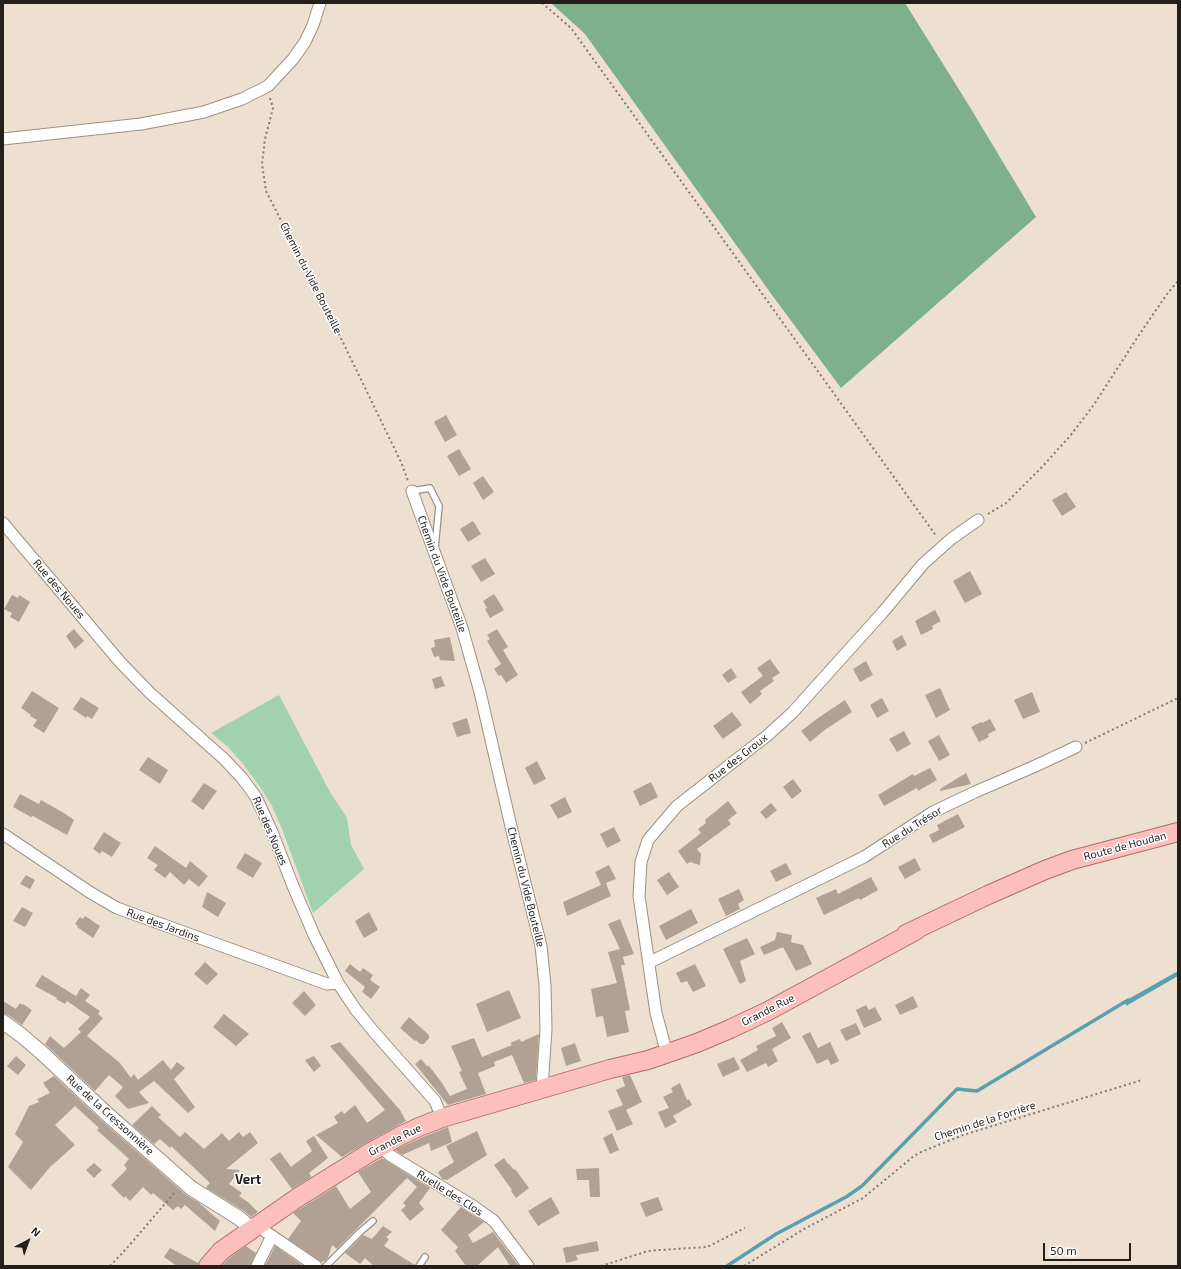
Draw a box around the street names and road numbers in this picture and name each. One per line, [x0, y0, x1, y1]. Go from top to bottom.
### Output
street label: Chemin du Vide Bouteille [277, 220, 345, 336]
street label: Chemin du Vide Bouteille [415, 514, 469, 634]
street label: Rue des Noues [30, 557, 88, 621]
street label: Rue des Groux [706, 731, 770, 785]
street label: Rue des Noues [250, 795, 290, 867]
street label: Rue du Trésor [880, 803, 944, 851]
street label: Chemin du Vide Bouteille [505, 825, 547, 949]
street label: Route de Houdan [1082, 829, 1168, 863]
street label: Rue des Jardins [125, 906, 201, 944]
street label: Grande Rue [739, 991, 797, 1029]
street label: Rue de la Cressonnière [63, 1072, 157, 1158]
street label: Chemin de la Forrière [933, 1098, 1037, 1144]
street label: Grande Rue [366, 1121, 424, 1159]
street label: Ruelle des Clos [414, 1167, 486, 1219]

